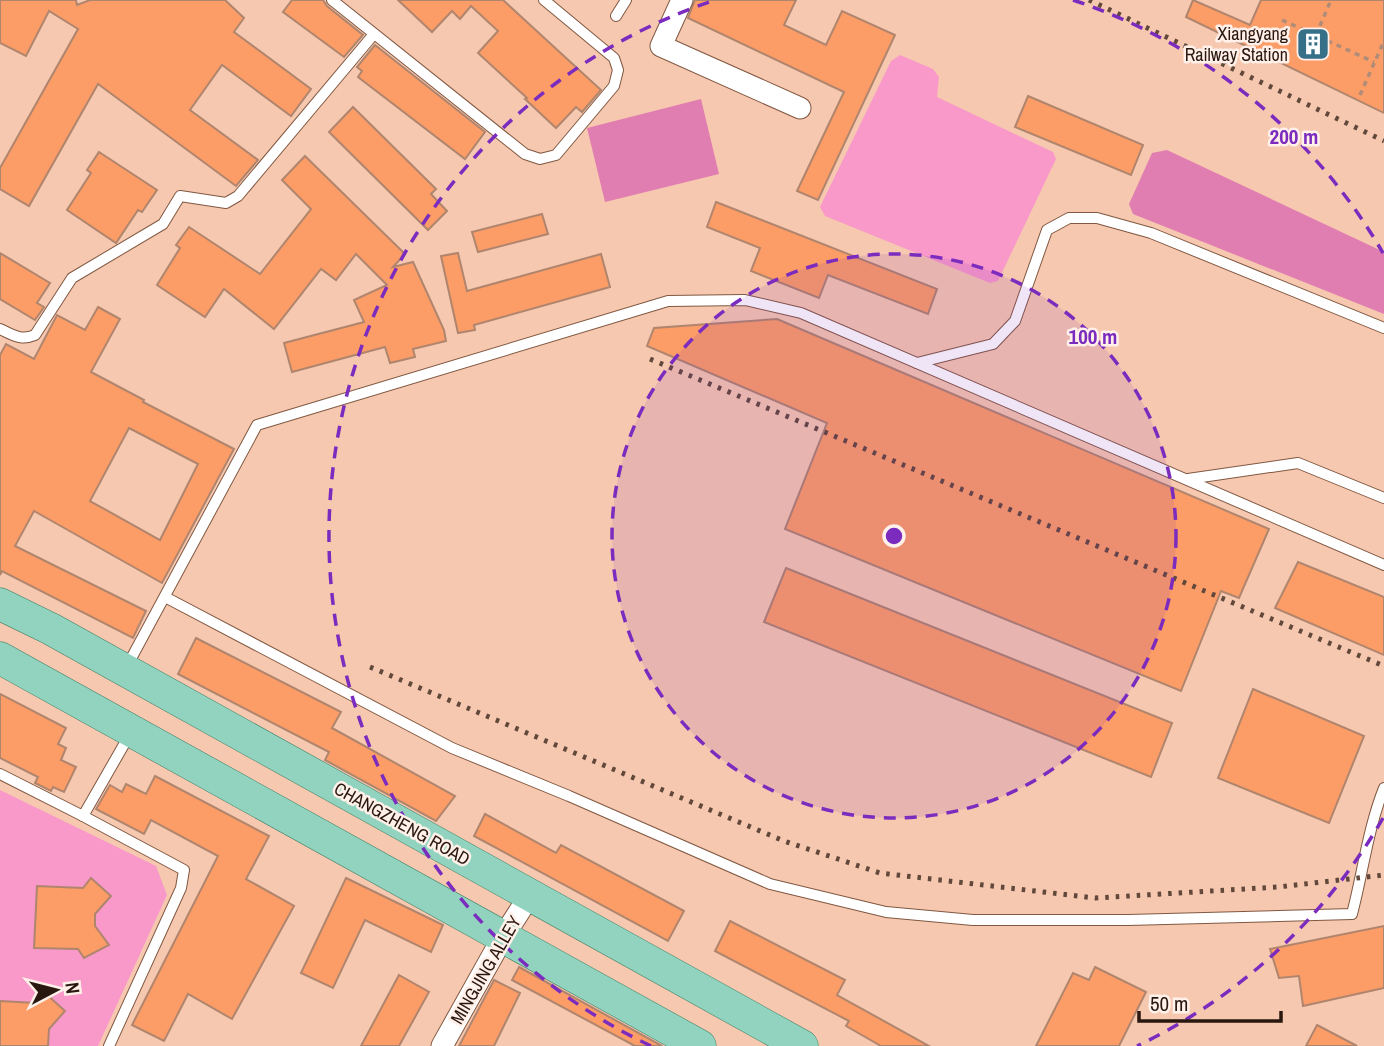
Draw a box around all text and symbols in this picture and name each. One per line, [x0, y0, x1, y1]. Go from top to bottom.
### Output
place label: Xiangyang Railway Station [1185, 21, 1289, 67]
building icon: Xiangyang Railway Station [1294, 25, 1332, 63]
text: 200 m [1270, 122, 1318, 151]
text: 100 m [1069, 322, 1117, 351]
centre of rings [882, 524, 906, 548]
street label: CHANGZHENG ROAD [330, 776, 475, 871]
street label: MINGJING ALLEY [444, 911, 527, 1029]
north arrow [21, 955, 91, 1025]
scale bar [1139, 979, 1281, 1023]
text: N [59, 981, 86, 995]
text: 50 m [1150, 989, 1188, 1018]

